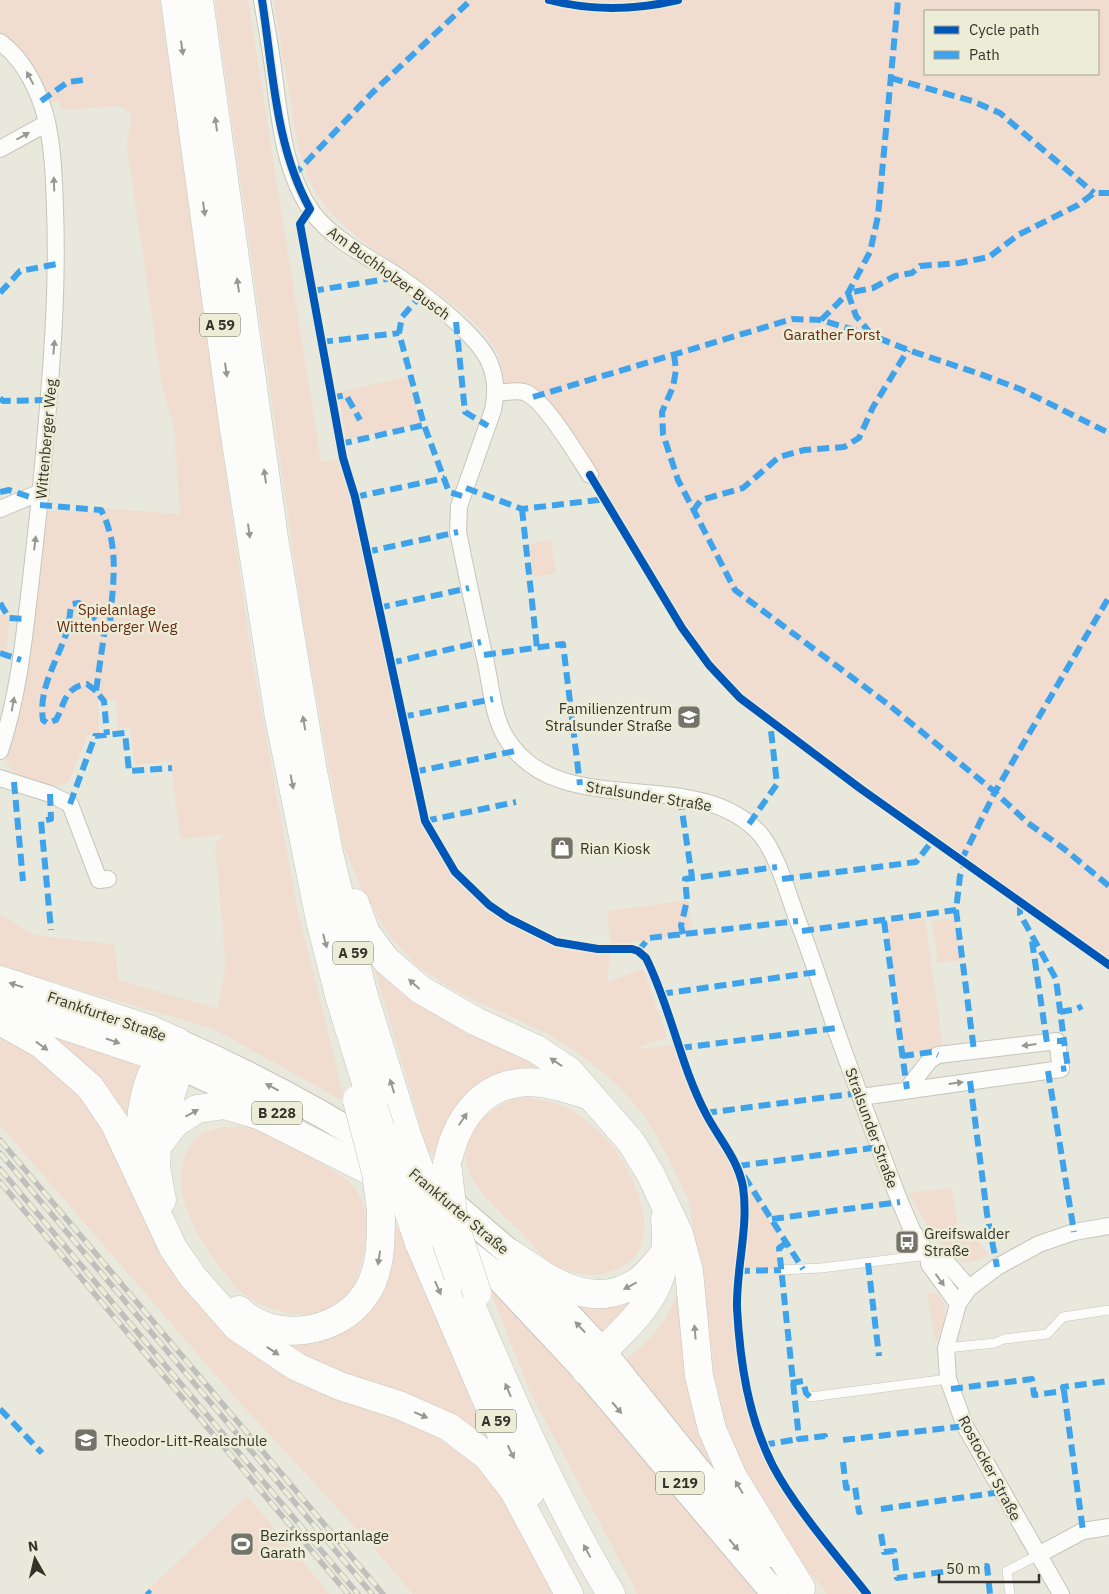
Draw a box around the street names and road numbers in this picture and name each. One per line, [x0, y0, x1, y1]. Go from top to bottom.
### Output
street label: Am Buchholzer Busch [324, 222, 454, 324]
road number: A 59 [200, 314, 240, 336]
street label: Wittenberger Weg [31, 378, 61, 500]
street label: Stralsunder Straße [585, 777, 713, 815]
road number: A 59 [333, 941, 373, 964]
street label: Frankfurter Straße [45, 987, 169, 1045]
street label: Stralsunder Straße [841, 1065, 903, 1191]
road number: B 228 [252, 1102, 302, 1124]
street label: Frankfurter Straße [405, 1164, 513, 1258]
road number: A 59 [476, 1410, 516, 1432]
street label: Rostocker Straße [954, 1412, 1026, 1524]
road number: L 219 [656, 1472, 704, 1495]

